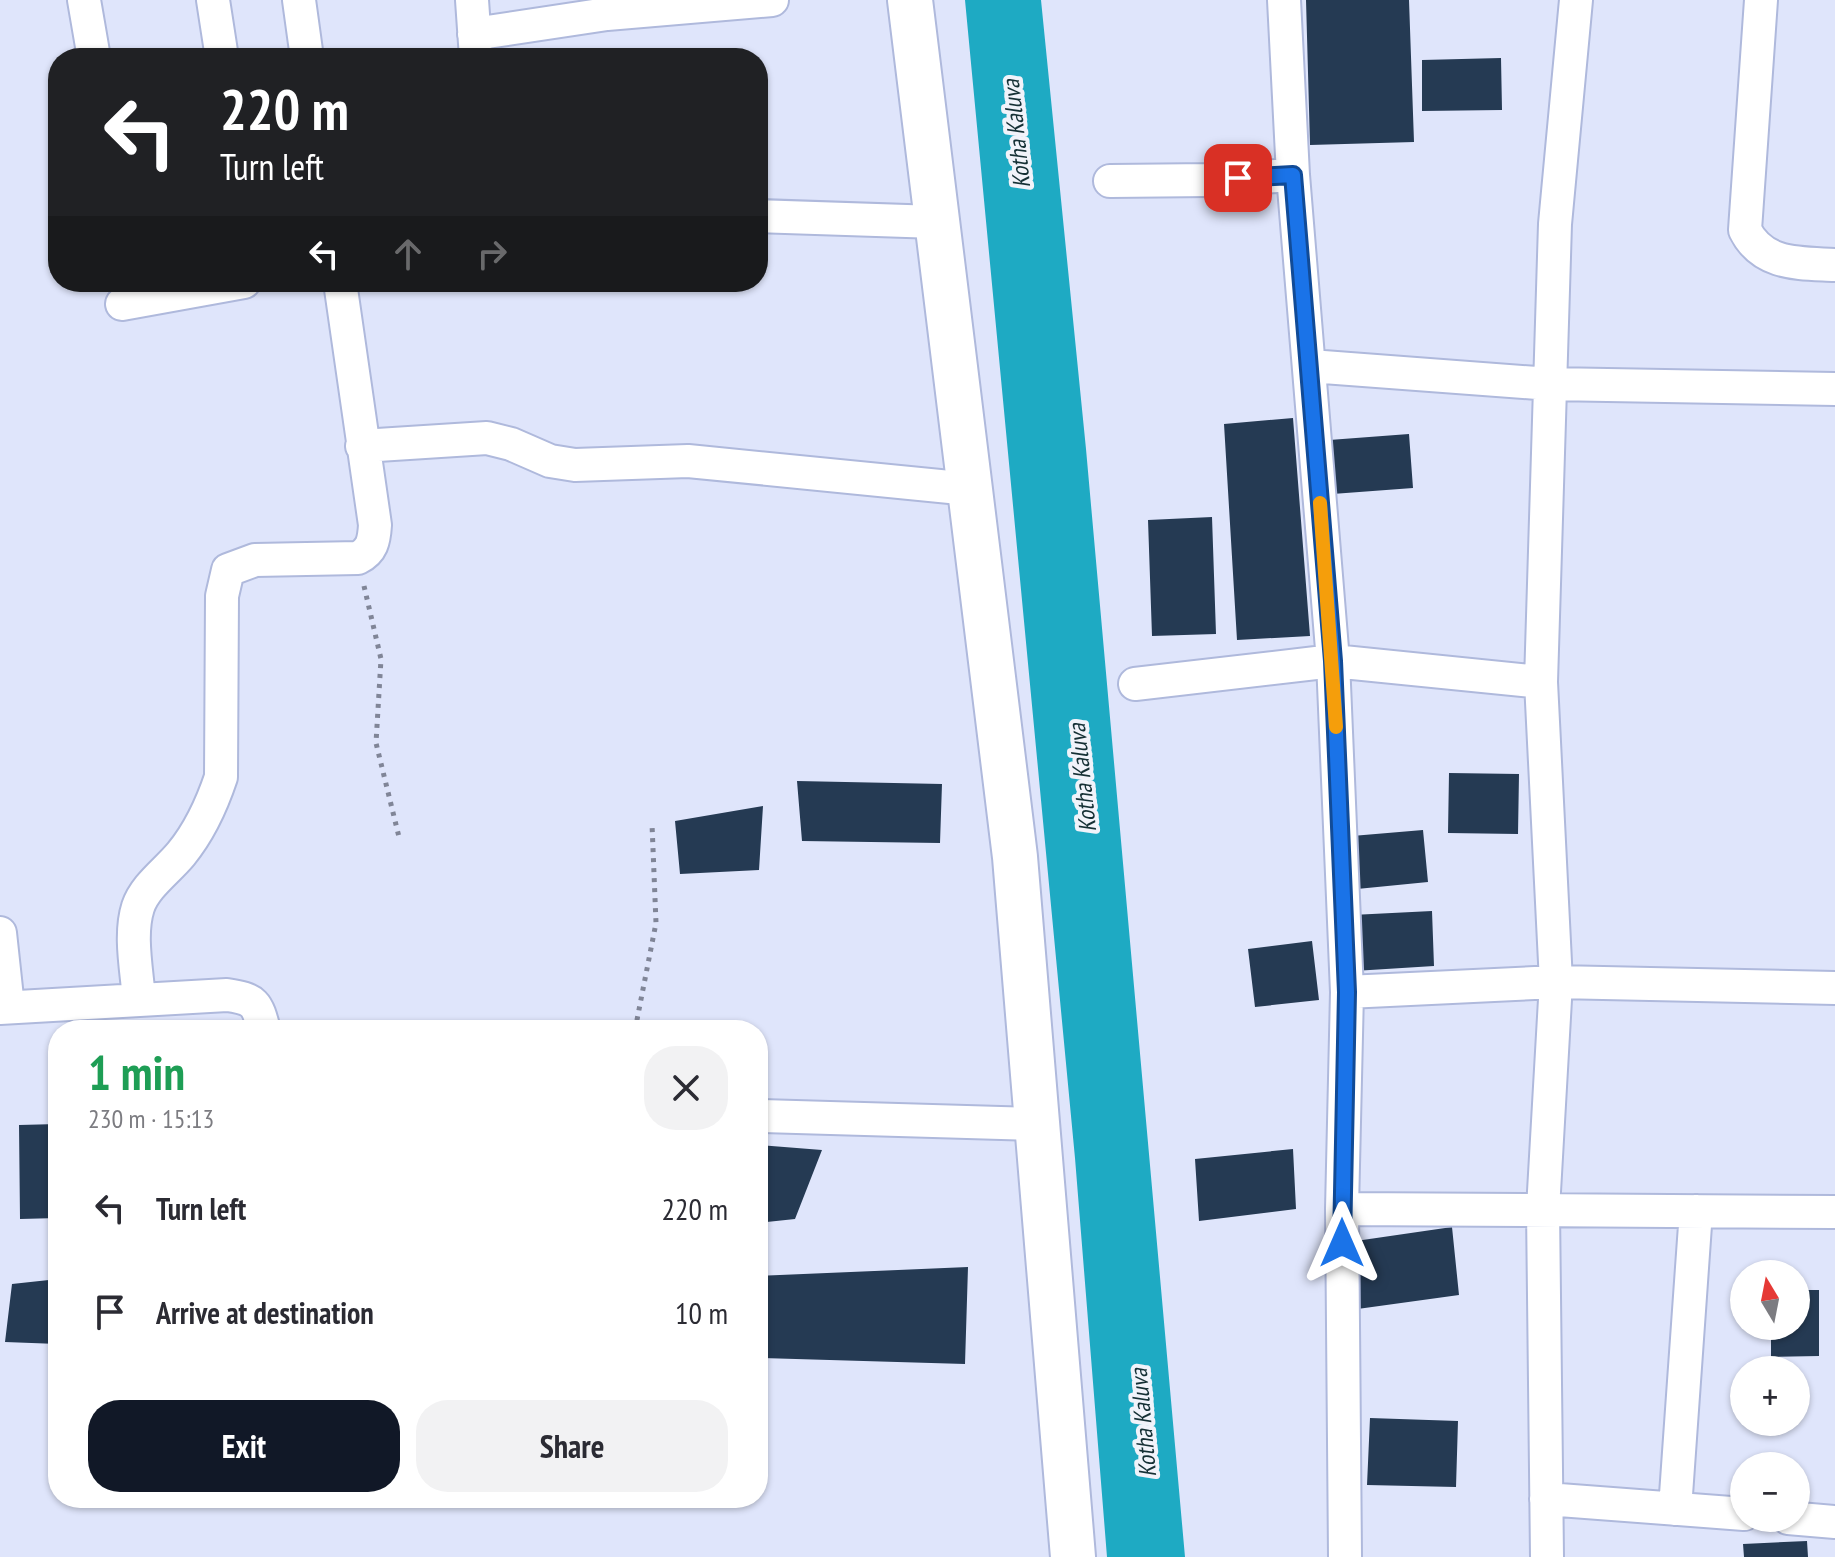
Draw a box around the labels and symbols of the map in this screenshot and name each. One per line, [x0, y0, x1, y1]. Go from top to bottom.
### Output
water label: Kotha Kaluva [995, 77, 1037, 190]
pin [1204, 144, 1272, 212]
water label: Kotha Kaluva [1061, 721, 1103, 834]
position arrow [1300, 1201, 1384, 1285]
north arrow [1730, 1260, 1810, 1340]
water label: Kotha Kaluva [1123, 1366, 1163, 1479]

